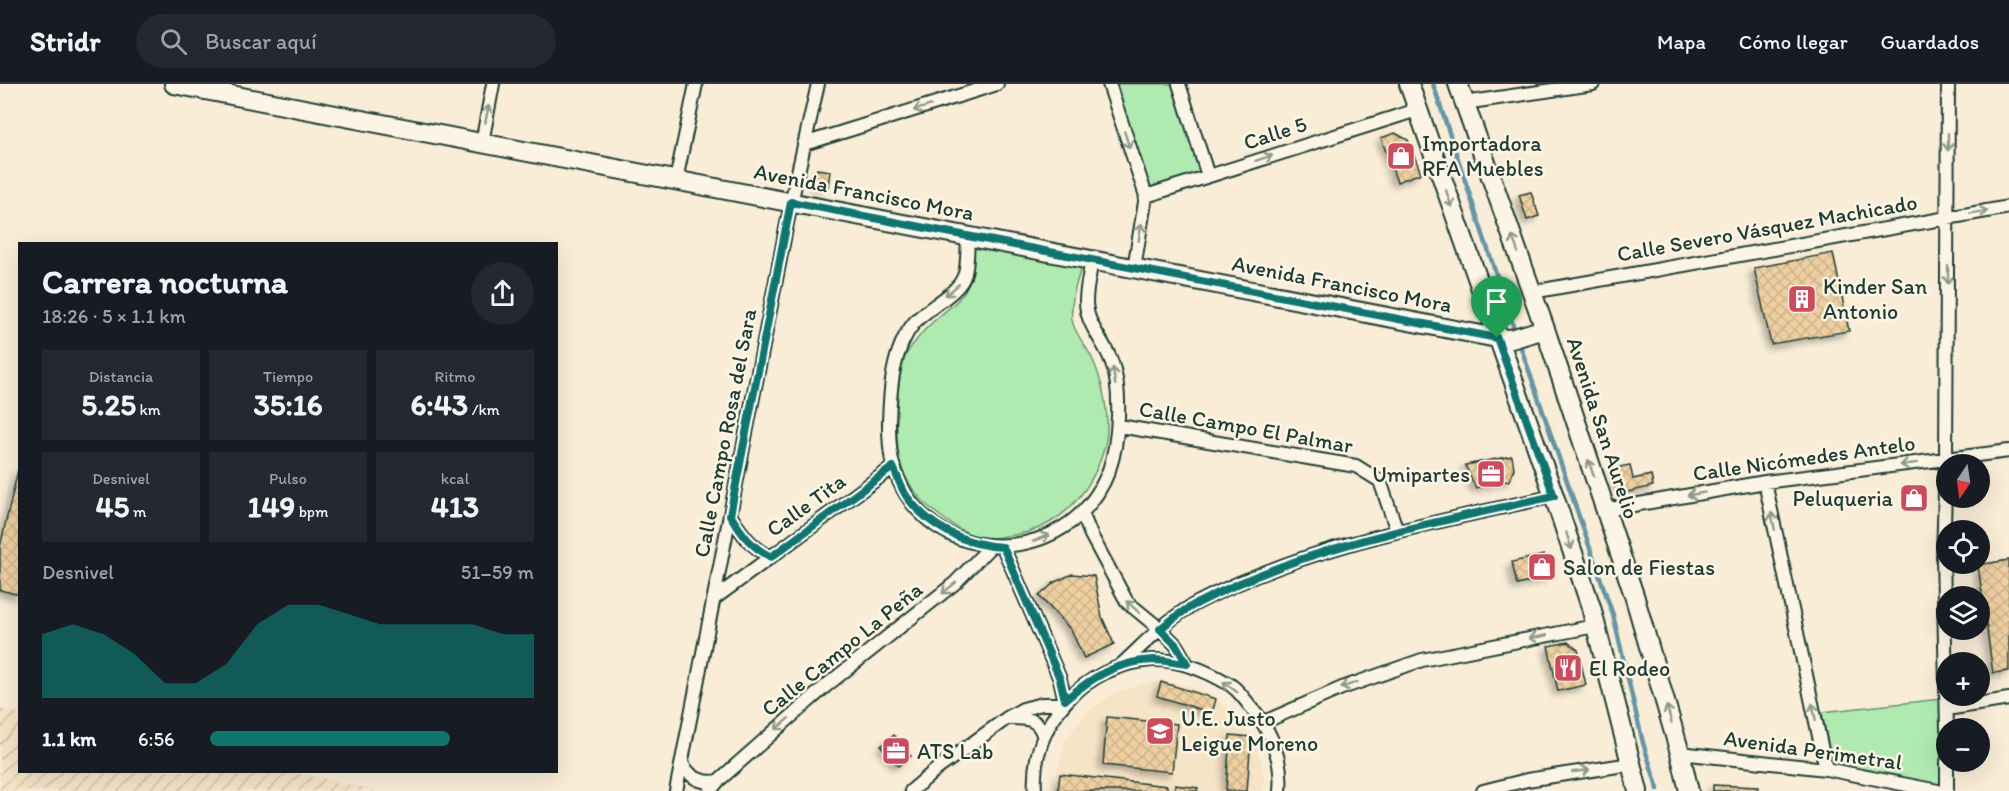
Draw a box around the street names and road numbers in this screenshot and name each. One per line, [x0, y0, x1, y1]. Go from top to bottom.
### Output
street label: Calle 5 [1240, 110, 1310, 156]
street label: Avenida Francisco Mora [752, 157, 976, 227]
street label: Calle Severo Vásquez Machicado [1615, 188, 1919, 268]
street label: Avenida Francisco Mora [1230, 249, 1454, 319]
street label: Calle Campo Rosa del Sara [688, 306, 762, 560]
street label: Avenida San Aurelio [1561, 334, 1645, 522]
street label: Calle Campo El Palmar [1137, 395, 1356, 459]
street label: Calle Nicómedes Antelo [1691, 429, 1917, 487]
street label: Calle Tita [761, 467, 851, 543]
street label: Calle Campo La Peña [756, 575, 928, 722]
street label: Avenida Perimetral [1722, 724, 1904, 776]

